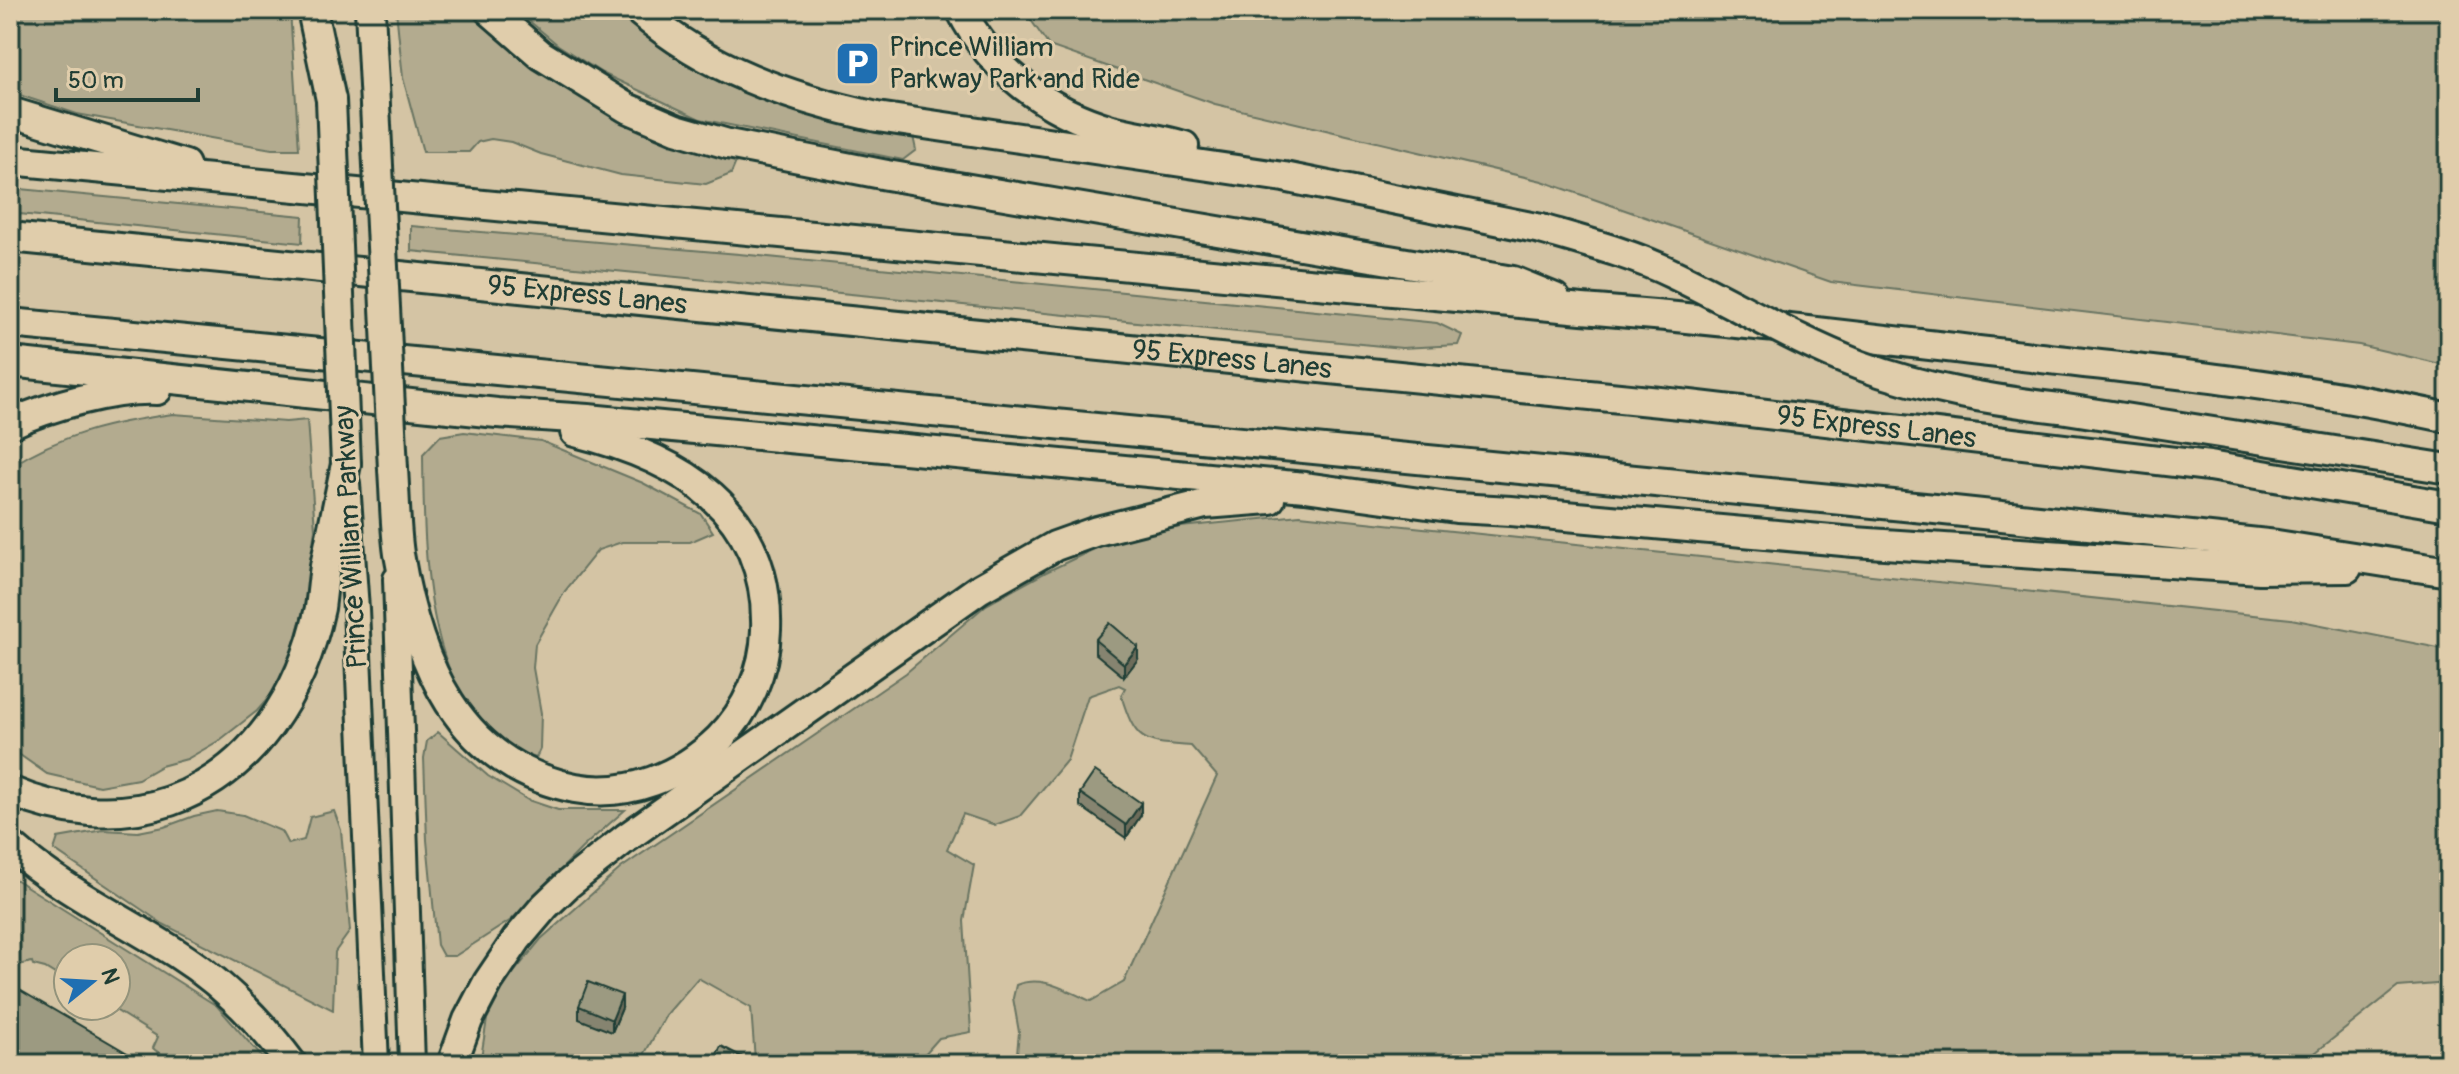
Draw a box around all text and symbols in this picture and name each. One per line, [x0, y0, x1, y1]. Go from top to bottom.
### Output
place label: Prince William Parkway Park and Ride [889, 30, 1140, 97]
parking icon: Prince William Parkway Park and Ride [834, 39, 882, 87]
scale bar [56, 52, 198, 102]
text: 50 m [68, 66, 124, 95]
street label: 95 Express Lanes [486, 267, 689, 322]
street label: 95 Express Lanes [1130, 332, 1334, 387]
street label: 95 Express Lanes [1775, 398, 1978, 456]
street label: Prince William Parkway [327, 404, 375, 670]
north arrow [52, 942, 132, 1022]
text: N [94, 965, 126, 988]

